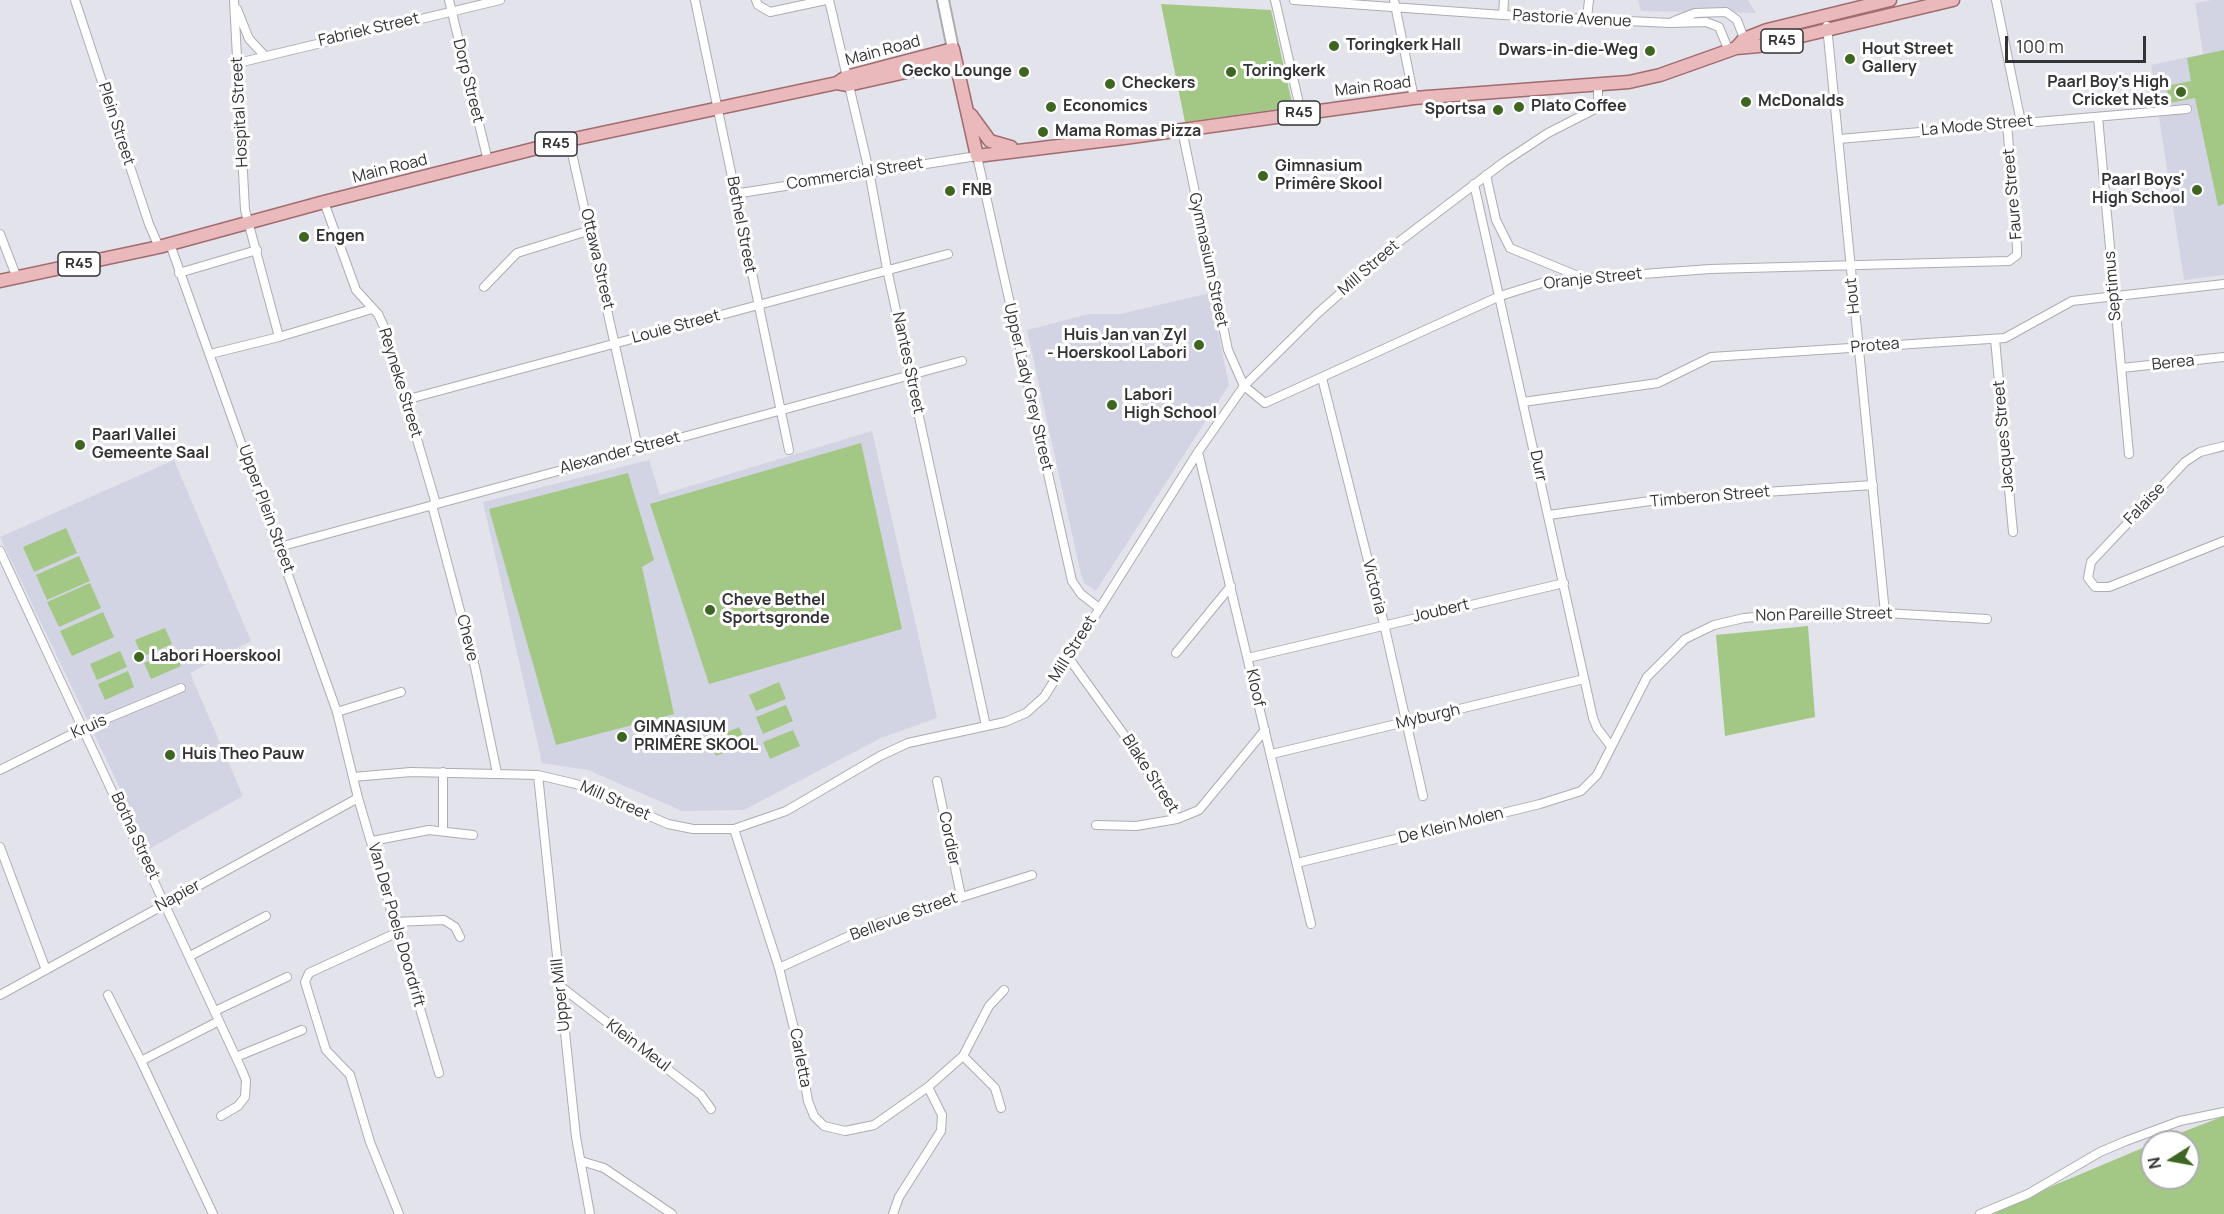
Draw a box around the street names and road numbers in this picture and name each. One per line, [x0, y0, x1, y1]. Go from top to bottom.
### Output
street label: Pastorie Avenue [1512, 6, 1632, 32]
street label: Fabriek Street [317, 9, 421, 51]
road number: R45 [1761, 29, 1803, 53]
street label: Main Road [843, 32, 923, 70]
street label: Dorp Street [448, 37, 488, 125]
street label: Hospital Street [228, 56, 252, 168]
street label: Main Road [1334, 73, 1412, 101]
street label: Plein Street [94, 80, 138, 168]
road number: R45 [1278, 101, 1320, 125]
street label: La Mode Street [1920, 112, 2034, 140]
road number: R45 [535, 132, 577, 156]
street label: Faure Street [1999, 148, 2027, 240]
street label: Main Road [350, 150, 430, 188]
street label: Commercial Street [785, 154, 925, 194]
street label: Bethel Street [722, 175, 760, 275]
street label: Gymnasium Street [1184, 191, 1232, 329]
street label: Ottawa Street [576, 207, 618, 311]
street label: Mill Street [1334, 236, 1404, 300]
street label: Septimus [2100, 250, 2126, 322]
road number: R45 [58, 252, 100, 276]
street label: Oranje Street [1543, 264, 1643, 294]
street label: Hout [1842, 277, 1864, 315]
street label: Upper Lady Grey Street [999, 301, 1057, 473]
street label: Louie Street [630, 306, 722, 348]
street label: Nantes Street [888, 310, 928, 416]
street label: Reyneke Street [374, 326, 426, 440]
street label: Protea [1850, 334, 1900, 358]
street label: Berea [2151, 351, 2195, 375]
street label: Jacques Street [1990, 379, 2018, 493]
street label: Alexander Street [558, 428, 682, 478]
street label: Upper Plein Street [234, 442, 298, 576]
street label: Durr [1525, 448, 1551, 484]
street label: Falaise [2120, 479, 2170, 529]
street label: Timberon Street [1649, 482, 1771, 512]
street label: Victoria [1358, 558, 1390, 616]
street label: Joubert [1411, 595, 1471, 627]
street label: Non Pareille Street [1755, 604, 1893, 626]
street label: Mill Street [1045, 612, 1101, 686]
street label: Cheve [452, 613, 482, 663]
street label: Kloof [1241, 667, 1269, 709]
street label: Myburgh [1394, 700, 1462, 734]
street label: Kruis [68, 711, 110, 743]
street label: Blake Street [1118, 731, 1182, 817]
street label: Mill Street [577, 777, 653, 825]
street label: Botha Street [106, 789, 164, 883]
street label: De Klein Molen [1396, 804, 1506, 848]
street label: Cordier [934, 810, 964, 868]
street label: Van Der Poels Doordrift [363, 841, 429, 1009]
street label: Napier [152, 876, 204, 916]
street label: Bellevue Street [848, 889, 960, 945]
street label: Upper Mill [548, 958, 574, 1032]
street label: Klein Meul [602, 1016, 674, 1076]
street label: Carletta [785, 1027, 815, 1089]

